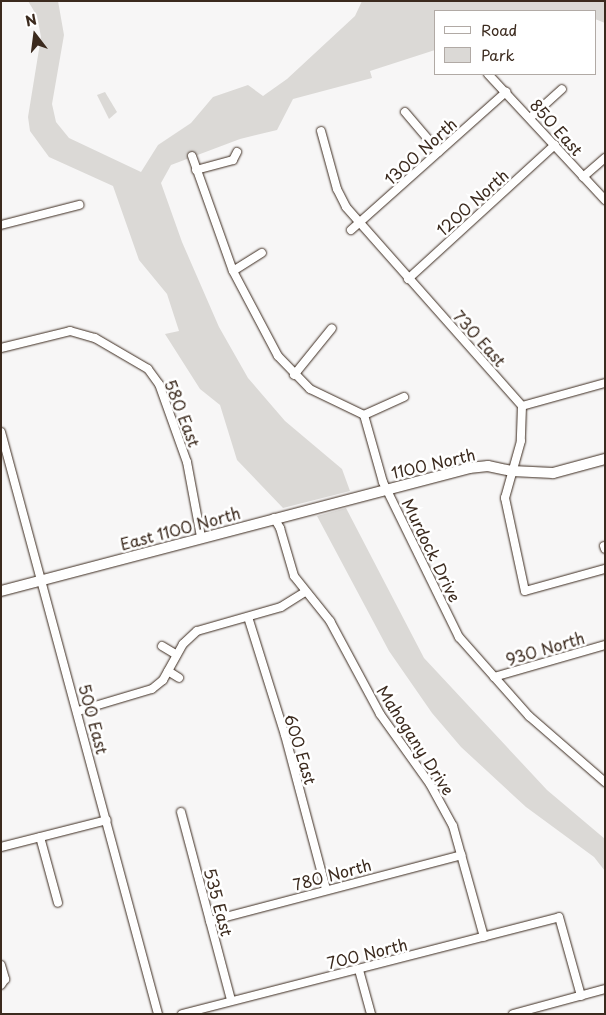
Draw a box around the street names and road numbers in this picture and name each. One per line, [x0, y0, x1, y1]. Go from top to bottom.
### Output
street label: 850 East [527, 95, 587, 159]
street label: 1300 North [380, 114, 460, 188]
street label: 1200 North [432, 165, 512, 239]
street label: 730 East [450, 306, 510, 370]
street label: 580 East [161, 377, 205, 449]
street label: 1100 North [388, 444, 478, 482]
street label: Murdock Drive [399, 495, 465, 605]
street label: East 1100 North [117, 502, 243, 554]
street label: 930 North [503, 628, 587, 668]
street label: 500 East [75, 682, 113, 756]
street label: Mahogany Drive [373, 682, 459, 798]
street label: 600 East [281, 711, 321, 787]
street label: 780 North [291, 854, 373, 894]
street label: 535 East [201, 866, 237, 938]
street label: 700 North [325, 934, 409, 972]

